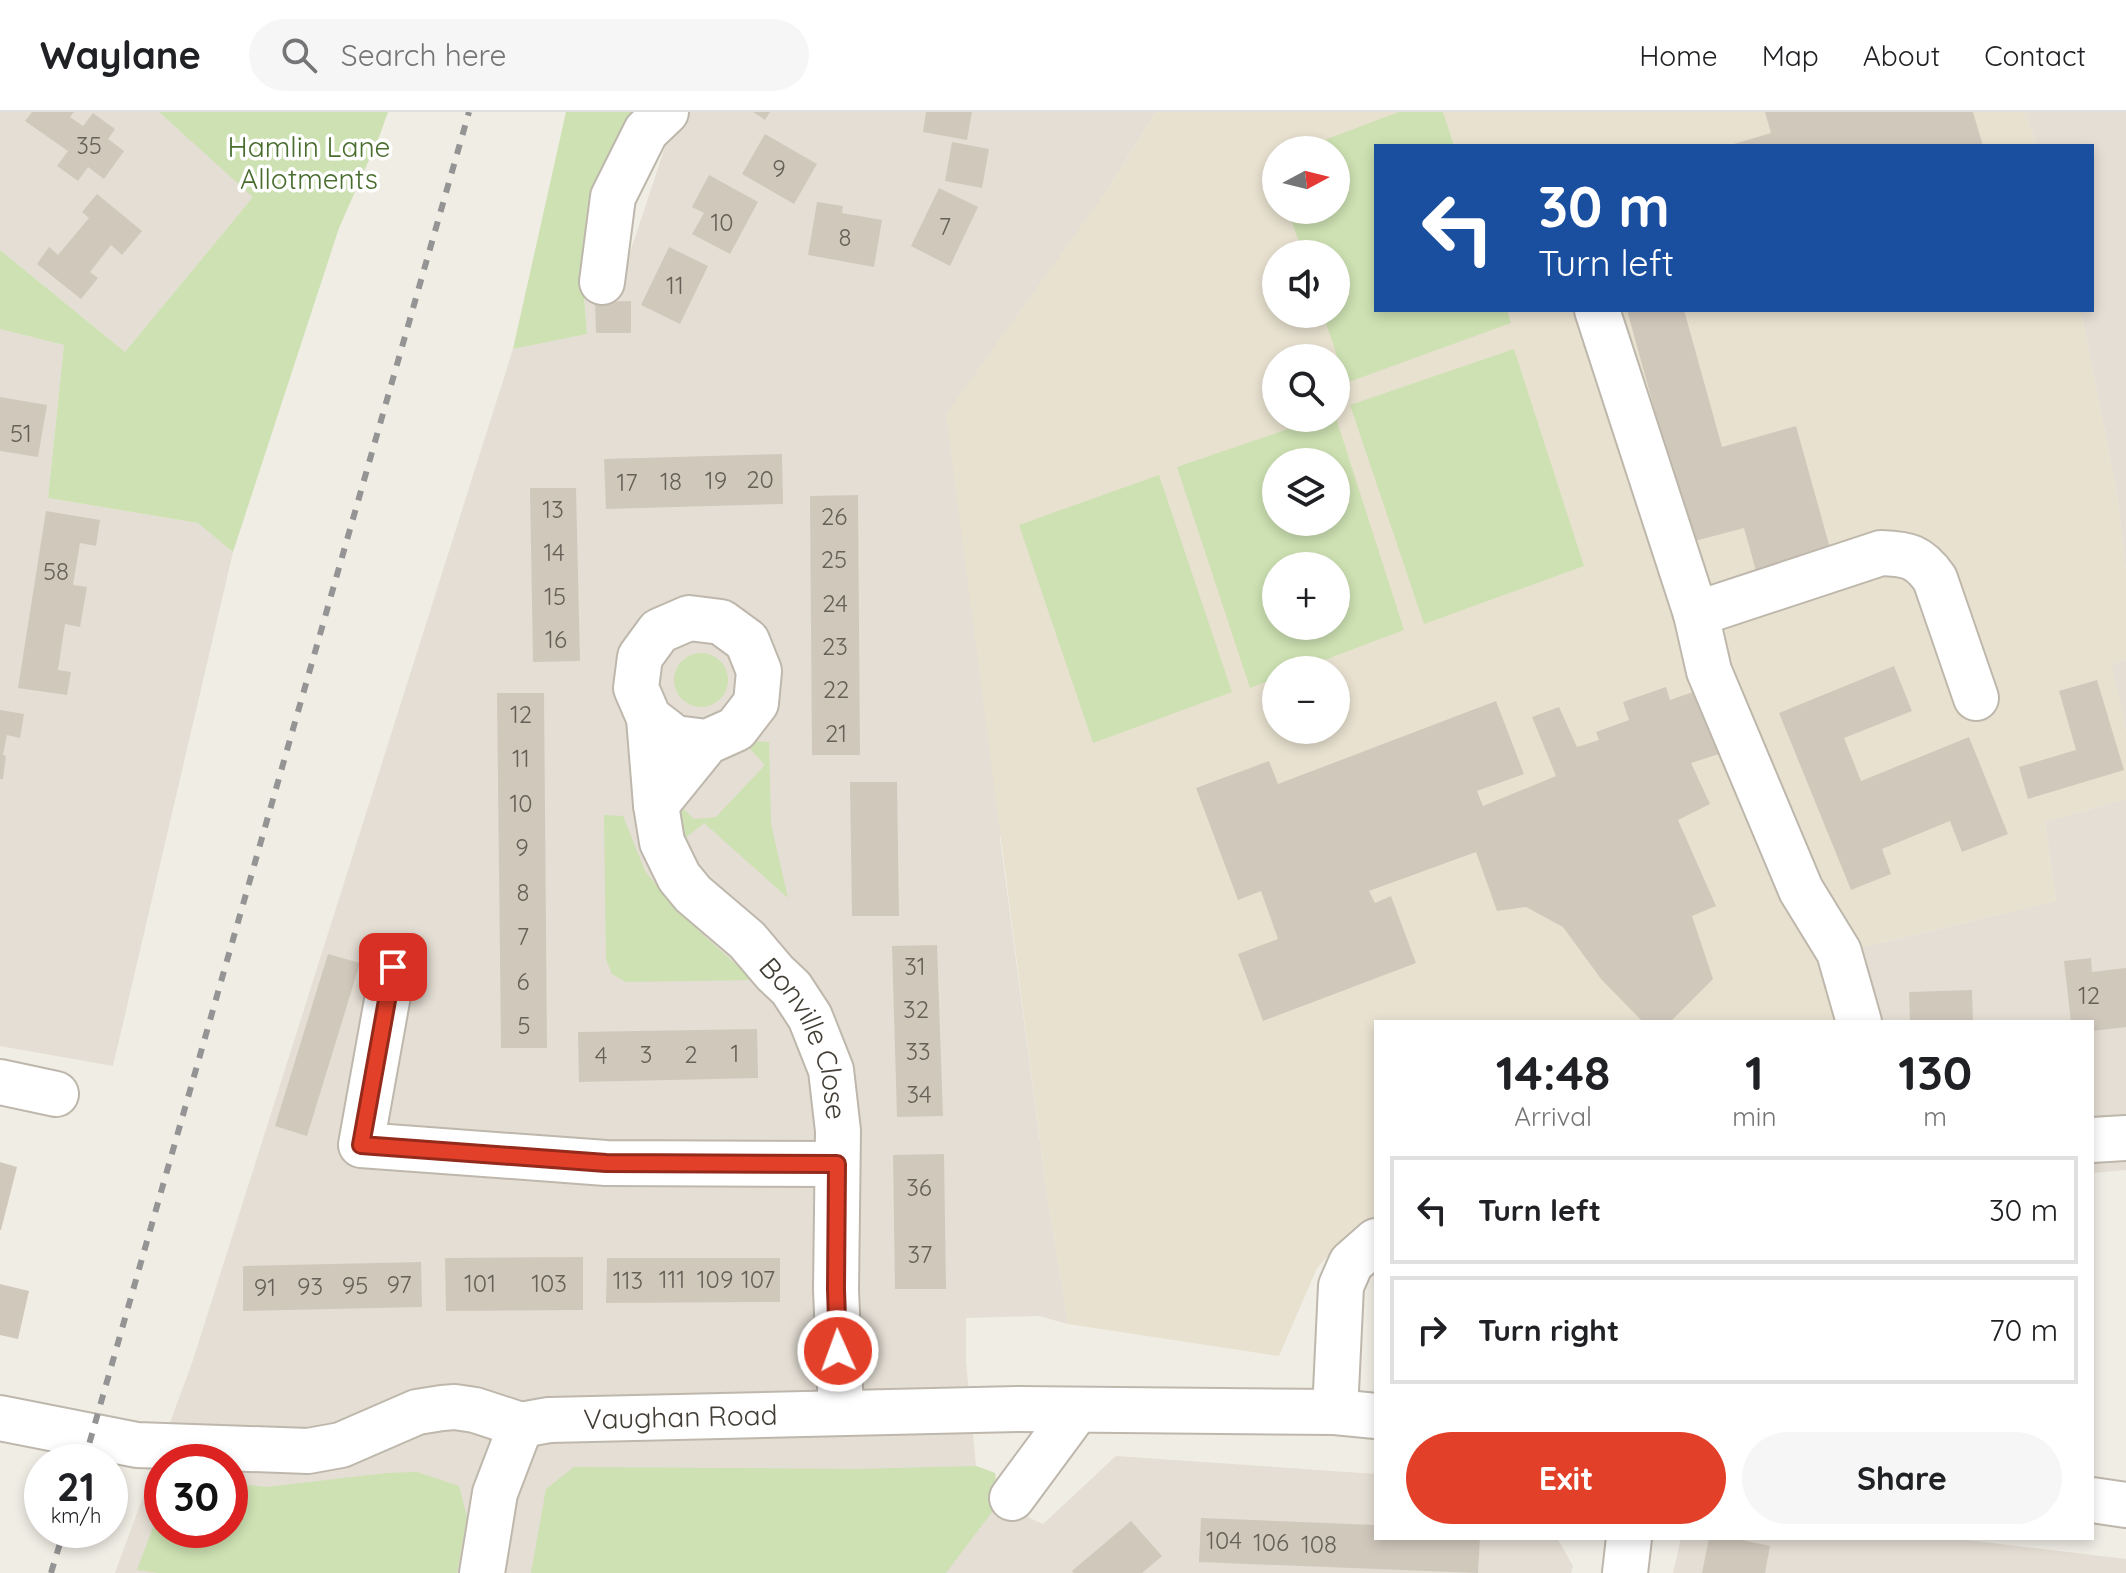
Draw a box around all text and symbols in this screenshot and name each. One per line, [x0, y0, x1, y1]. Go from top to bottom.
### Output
search box [249, 19, 809, 91]
text: Waylane [40, 31, 201, 79]
icon: search [277, 33, 321, 77]
text: Search here [341, 36, 506, 74]
text: Home [1639, 38, 1718, 73]
text: Map [1762, 38, 1819, 73]
text: About [1863, 38, 1940, 73]
text: Contact [1984, 38, 2086, 73]
park label: Hamlin Lane Allotments [228, 129, 390, 196]
house number: 35 [76, 130, 102, 160]
north arrow [1262, 136, 1350, 224]
map controls [1262, 136, 1350, 744]
house number: 9 [772, 153, 786, 183]
text: 30 m [1538, 171, 1670, 241]
icon: left [1406, 176, 1510, 280]
house number: 10 [710, 207, 734, 237]
house number: 7 [939, 211, 951, 241]
house number: 8 [839, 222, 851, 252]
button: sound [1262, 240, 1350, 328]
text: Turn left [1538, 240, 1674, 285]
house number: 11 [666, 270, 684, 300]
button: search [1262, 344, 1350, 432]
house number: 51 [10, 418, 32, 448]
button: layers [1262, 448, 1350, 536]
house number: 20 [746, 464, 774, 494]
house number: 19 [705, 465, 727, 495]
house number: 18 [660, 466, 682, 496]
house number: 17 [616, 467, 638, 497]
house number: 13 [542, 494, 564, 524]
house number: 26 [821, 501, 847, 531]
house number: 14 [543, 537, 565, 567]
house number: 25 [821, 544, 847, 574]
button: + [1262, 552, 1350, 640]
house number: 58 [43, 556, 69, 586]
house number: 15 [544, 581, 566, 611]
house number: 24 [822, 588, 848, 618]
house number: 16 [545, 624, 567, 654]
house number: 23 [822, 631, 848, 661]
button: − [1262, 656, 1350, 744]
house number: 22 [823, 674, 849, 704]
house number: 12 [510, 699, 532, 729]
house number: 21 [825, 718, 847, 748]
house number: 11 [512, 743, 530, 773]
house number: 10 [509, 788, 533, 818]
house number: 9 [515, 832, 529, 862]
house number: 8 [517, 877, 529, 907]
house number: 7 [517, 921, 529, 951]
pin [359, 933, 427, 1001]
icon: arrive [371, 945, 415, 989]
street label: Bonville Close [752, 950, 855, 1121]
house number: 31 [904, 951, 926, 981]
house number: 6 [517, 966, 530, 996]
house number: 12 [2078, 980, 2100, 1010]
house number: 32 [903, 994, 929, 1024]
house number: 5 [517, 1010, 531, 1040]
house number: 33 [905, 1036, 931, 1066]
house number: 1 [731, 1038, 739, 1068]
house number: 3 [640, 1039, 652, 1069]
house number: 2 [684, 1039, 698, 1069]
house number: 4 [595, 1040, 607, 1070]
text: 14:48 [1496, 1042, 1610, 1102]
text: 1 [1745, 1042, 1764, 1102]
text: 130 [1898, 1042, 1972, 1102]
house number: 34 [906, 1079, 932, 1109]
text: Arrival [1514, 1100, 1592, 1133]
text: min [1732, 1100, 1776, 1133]
text: m [1923, 1100, 1947, 1133]
house number: 36 [906, 1172, 932, 1202]
icon: left [1410, 1188, 1454, 1232]
text: Turn left [1478, 1191, 1601, 1229]
text: 30 m [1989, 1191, 2058, 1229]
house number: 37 [908, 1239, 932, 1269]
house number: 111 [659, 1264, 685, 1294]
house number: 109 [697, 1264, 733, 1294]
house number: 107 [741, 1264, 775, 1294]
house number: 113 [613, 1265, 643, 1295]
house number: 101 [464, 1268, 496, 1298]
house number: 103 [531, 1268, 567, 1298]
house number: 97 [387, 1269, 411, 1299]
house number: 95 [342, 1270, 368, 1300]
house number: 93 [297, 1271, 323, 1301]
house number: 91 [254, 1272, 276, 1302]
icon: right [1410, 1308, 1454, 1352]
position arrow [796, 1309, 880, 1393]
text: Turn right [1478, 1311, 1619, 1349]
text: 70 m [1989, 1311, 2058, 1349]
street label: Vaughan Road [583, 1397, 778, 1436]
button: Exit [1406, 1432, 1726, 1524]
button: Share [1742, 1432, 2062, 1524]
speed limit sign: 30 [144, 1444, 248, 1548]
text: 21 [57, 1461, 95, 1511]
text: km/h [51, 1503, 101, 1528]
house number: 104 [1206, 1525, 1242, 1555]
house number: 106 [1253, 1527, 1289, 1557]
house number: 108 [1301, 1529, 1337, 1559]

